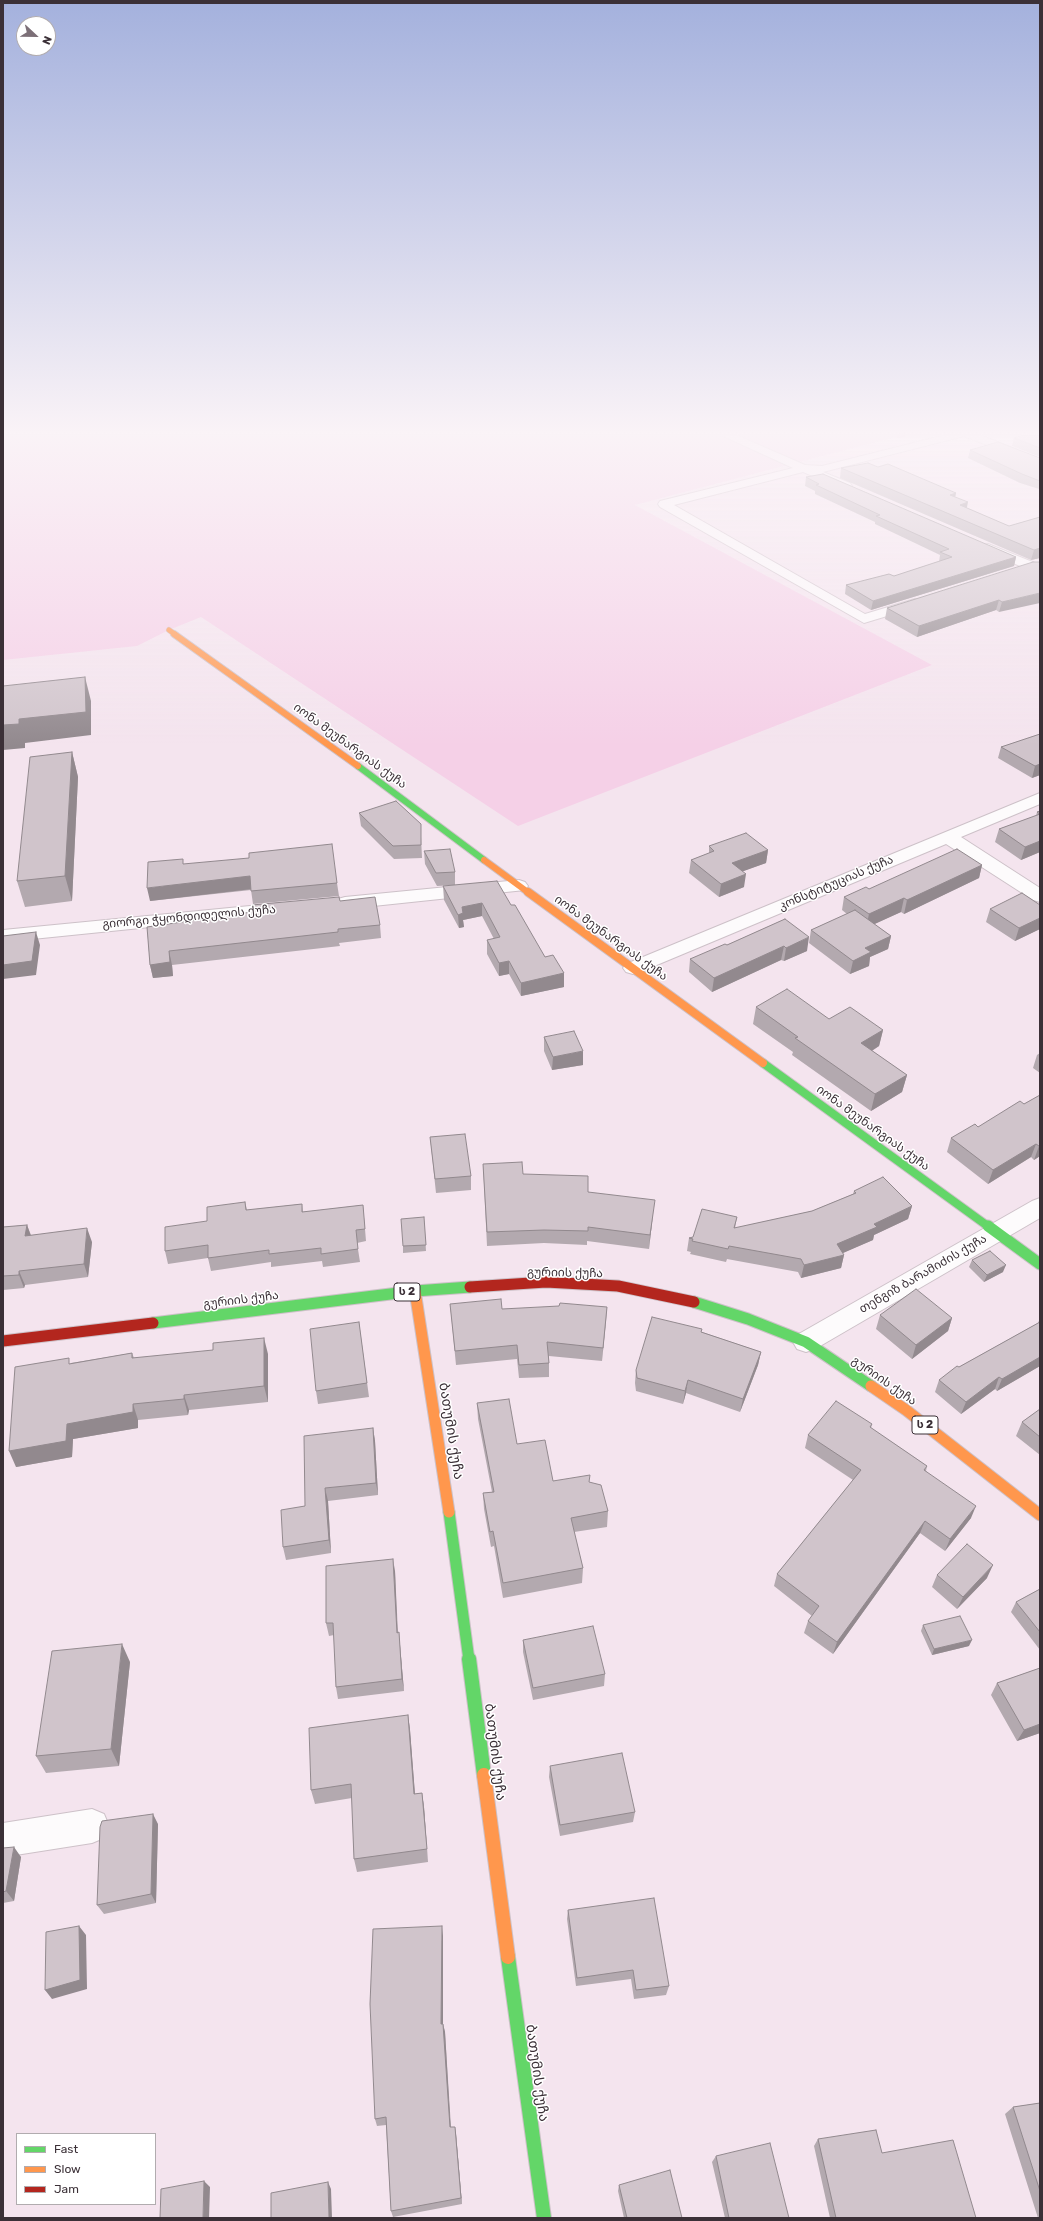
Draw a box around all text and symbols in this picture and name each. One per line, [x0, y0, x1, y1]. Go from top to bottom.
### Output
north arrow [16, 16, 56, 56]
text: N [39, 34, 54, 46]
street label: იონა მეუნარგიას ქუჩა [291, 700, 409, 792]
street label: კონსტიტუციას ქუჩა [776, 852, 896, 914]
street label: იონა მეუნარგიას ქუჩა [552, 892, 670, 984]
street label: გიორგი ჭყონდიდელის ქუჩა [102, 902, 276, 932]
street label: იონა მეუნარგიას ქუჩა [814, 1082, 932, 1174]
street label: თენგიზ ბარამიძის ქუჩა [857, 1232, 989, 1316]
street label: გურიის ქუჩა [527, 1265, 603, 1281]
road number: ს 2 [394, 1283, 420, 1301]
street label: გურიის ქუჩა [202, 1288, 280, 1312]
street label: გურიის ქუჩა [849, 1353, 919, 1409]
street label: ბათუმის ქუჩა [435, 1381, 467, 1481]
road number: ს 2 [912, 1416, 938, 1434]
street label: ბათუმის ქუჩა [481, 1702, 509, 1802]
street label: ბათუმის ქუჩა [522, 2023, 552, 2123]
legend [16, 2133, 156, 2205]
text: Fast [54, 2142, 78, 2156]
text: Slow [54, 2162, 81, 2176]
text: Jam [54, 2182, 79, 2196]

